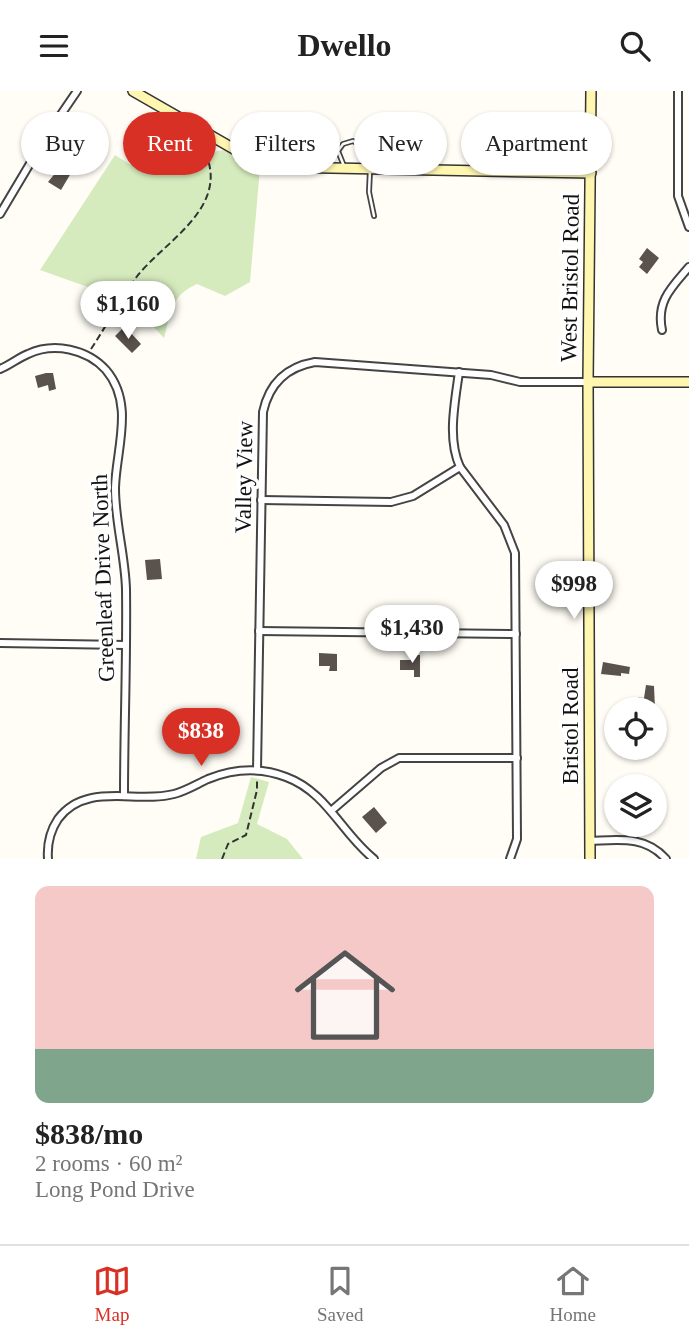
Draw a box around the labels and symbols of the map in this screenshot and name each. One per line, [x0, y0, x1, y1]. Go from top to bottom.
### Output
street label: West Bristol Road [556, 193, 584, 362]
pin: $1,160 [71, 281, 185, 341]
street label: Valley View [231, 420, 257, 533]
street label: Greenleaf Drive North [87, 473, 119, 682]
pin: $998 [533, 561, 615, 621]
pin: $1,430 [355, 605, 469, 665]
street label: Bristol Road [558, 667, 583, 784]
pin: $838 [160, 709, 242, 768]

